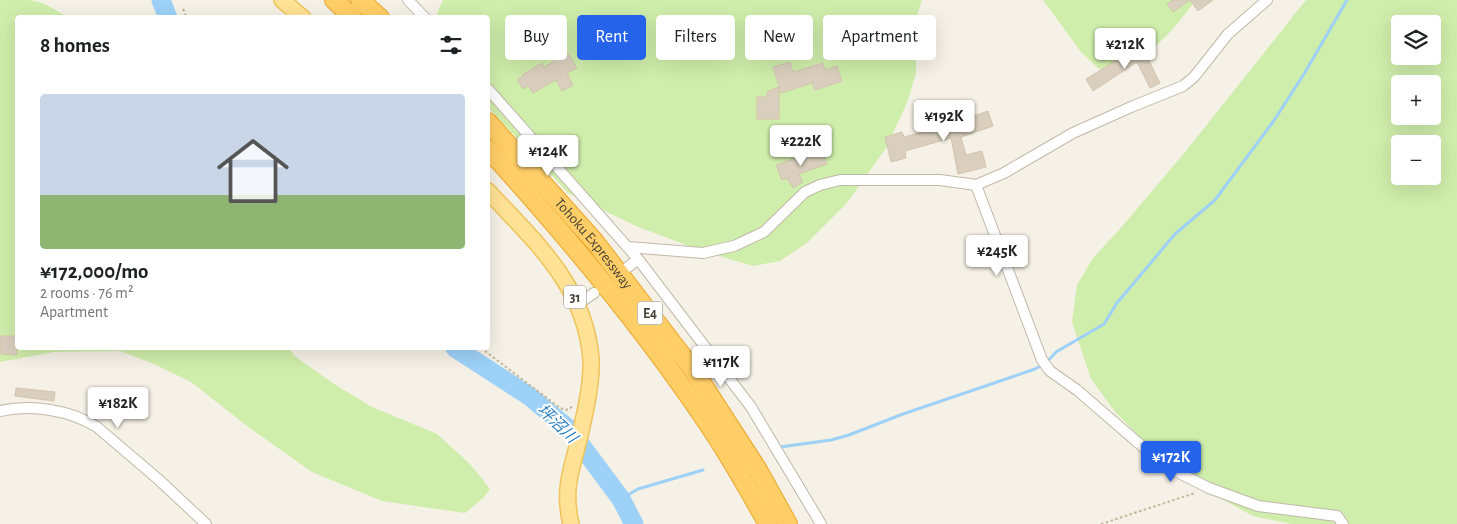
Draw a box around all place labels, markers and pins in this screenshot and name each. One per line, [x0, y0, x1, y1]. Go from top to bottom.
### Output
pin: ¥212K [1090, 28, 1160, 70]
pin: ¥192K [909, 100, 979, 142]
pin: ¥222K [766, 124, 836, 167]
pin: ¥124K [513, 134, 583, 177]
pin: ¥245K [962, 234, 1032, 277]
pin: ¥117K [686, 346, 756, 388]
pin: ¥182K [83, 386, 153, 429]
pin: ¥172K [1136, 440, 1206, 483]

